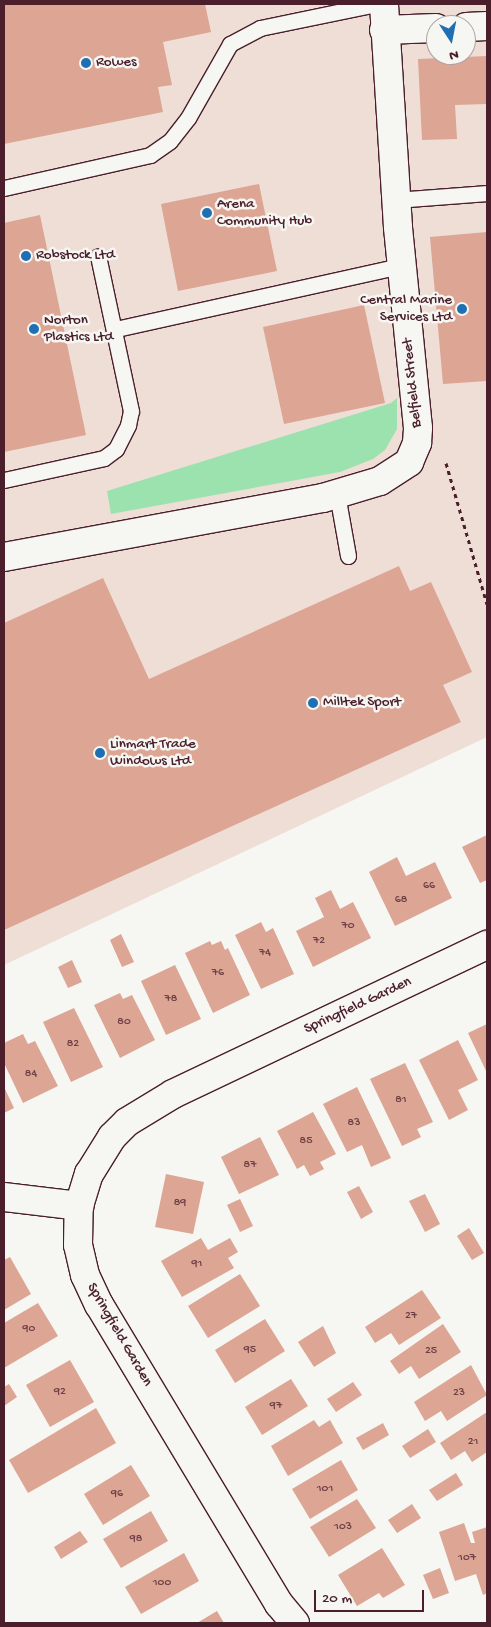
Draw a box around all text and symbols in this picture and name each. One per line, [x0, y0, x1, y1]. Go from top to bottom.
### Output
north arrow [426, 15, 476, 65]
text: N [448, 45, 460, 63]
place label: Rowes [96, 54, 137, 72]
marker: Rowes [80, 57, 92, 69]
place label: Arena Community Hub [217, 195, 312, 230]
marker: Arena Community Hub [201, 207, 213, 219]
place label: Robstock Ltd [36, 247, 115, 265]
marker: Robstock Ltd [20, 250, 32, 262]
place label: Central Marine Services Ltd [360, 291, 452, 326]
marker: Central Marine Services Ltd [456, 303, 468, 315]
place label: Norton Plastics Ltd [44, 311, 113, 346]
marker: Norton Plastics Ltd [28, 323, 40, 335]
street label: Belfield Street [399, 337, 427, 429]
place label: Milltek Sport [323, 694, 401, 712]
marker: Milltek Sport [307, 697, 319, 709]
place label: Linmart Trade Windows Ltd [110, 735, 196, 770]
marker: Linmart Trade Windows Ltd [94, 747, 106, 759]
house number: 66 [423, 880, 435, 894]
house number: 68 [395, 894, 407, 908]
house number: 70 [341, 920, 355, 934]
house number: 72 [313, 935, 325, 949]
house number: 74 [259, 947, 271, 961]
house number: 76 [212, 967, 224, 981]
street label: Springfield Garden [301, 973, 415, 1039]
house number: 78 [165, 993, 177, 1007]
house number: 80 [117, 1016, 131, 1030]
house number: 82 [67, 1038, 79, 1052]
house number: 84 [25, 1068, 37, 1082]
house number: 81 [395, 1094, 407, 1108]
house number: 83 [348, 1117, 360, 1131]
house number: 85 [300, 1135, 312, 1149]
house number: 87 [244, 1159, 256, 1173]
house number: 89 [174, 1197, 186, 1211]
house number: 91 [192, 1258, 202, 1272]
street label: Springfield Garden [82, 1280, 156, 1390]
house number: 27 [405, 1310, 417, 1324]
house number: 90 [23, 1323, 35, 1337]
house number: 95 [244, 1344, 256, 1358]
house number: 25 [425, 1345, 437, 1359]
house number: 92 [54, 1386, 66, 1400]
house number: 23 [453, 1387, 465, 1401]
house number: 97 [270, 1400, 282, 1414]
house number: 21 [468, 1436, 478, 1450]
house number: 101 [317, 1483, 333, 1497]
house number: 96 [111, 1488, 123, 1502]
house number: 103 [334, 1521, 352, 1535]
house number: 98 [130, 1533, 142, 1547]
house number: 107 [458, 1552, 476, 1566]
house number: 100 [153, 1577, 171, 1591]
scale bar [316, 1580, 426, 1612]
text: 20 m [322, 1590, 352, 1608]

